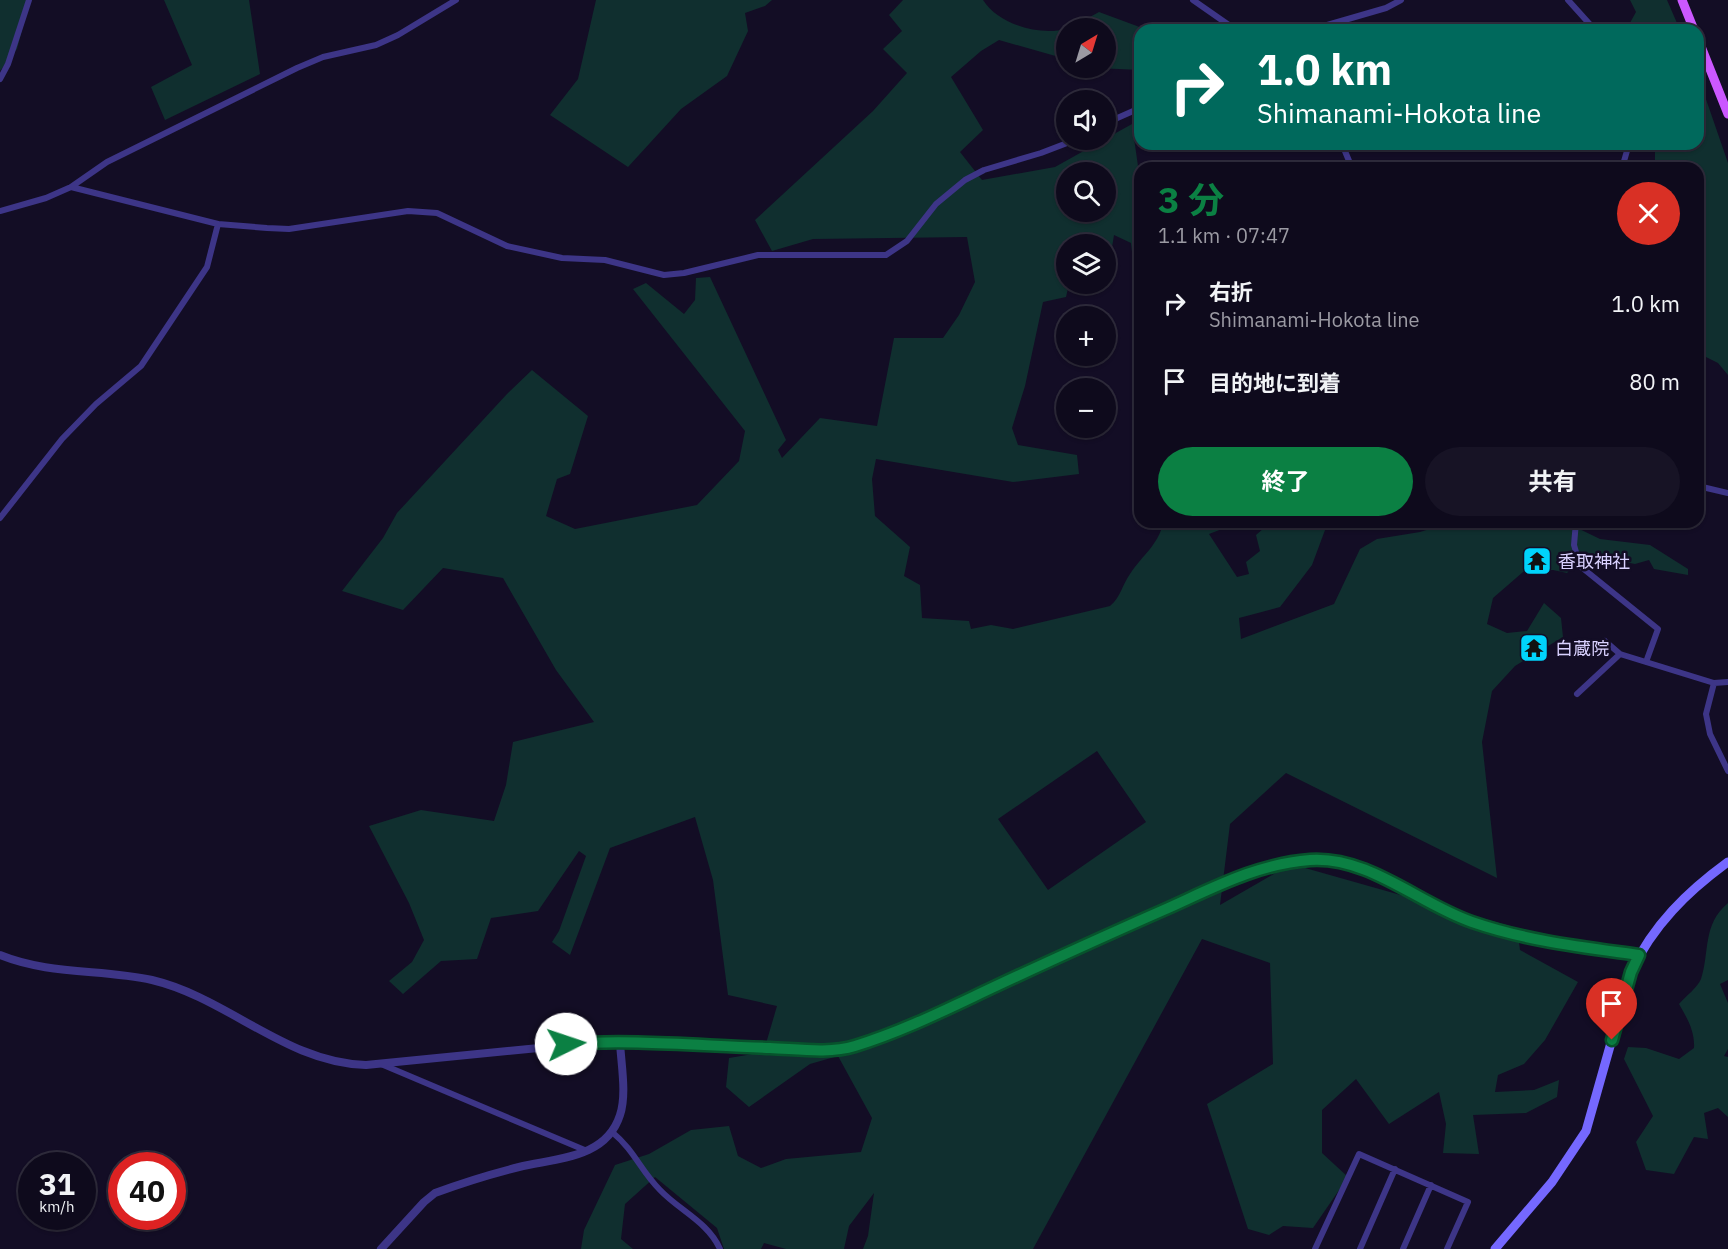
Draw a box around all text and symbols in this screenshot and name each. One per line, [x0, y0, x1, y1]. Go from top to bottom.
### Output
north arrow [1056, 18, 1116, 78]
map controls [1056, 18, 1116, 438]
text: 1.0 km [1257, 42, 1392, 97]
icon: right [1158, 48, 1236, 126]
button: sound [1056, 90, 1116, 150]
text: Shimanami-Hokota line [1257, 95, 1541, 130]
button: search [1056, 162, 1116, 222]
text: 3 分 [1158, 176, 1224, 223]
button: close [1617, 182, 1680, 245]
text: 1.1 km · 07:47 [1158, 222, 1290, 249]
button: layers [1056, 234, 1116, 294]
text: 右折 [1209, 277, 1253, 306]
icon: right [1158, 287, 1191, 320]
text: 1.0 km [1612, 289, 1680, 318]
button: + [1056, 306, 1116, 366]
text: Shimanami-Hokota line [1209, 306, 1420, 333]
icon: arrive [1158, 365, 1191, 398]
text: 80 m [1629, 367, 1680, 396]
text: 目的地に到着 [1209, 368, 1341, 397]
button: − [1056, 378, 1116, 438]
button: 終了 [1158, 447, 1413, 516]
button: 共有 [1425, 447, 1680, 516]
temple icon: 香取神社 [1521, 545, 1553, 577]
place label: 香取神社 [1558, 550, 1630, 573]
temple icon: 白蔵院 [1518, 632, 1550, 664]
place label: 白蔵院 [1555, 637, 1609, 660]
pin [1586, 978, 1637, 1040]
icon: arrive [1595, 987, 1628, 1020]
position arrow [534, 1012, 598, 1076]
speed limit sign: 40 [108, 1152, 186, 1230]
text: 31 [39, 1164, 75, 1203]
text: km/h [39, 1197, 75, 1216]

